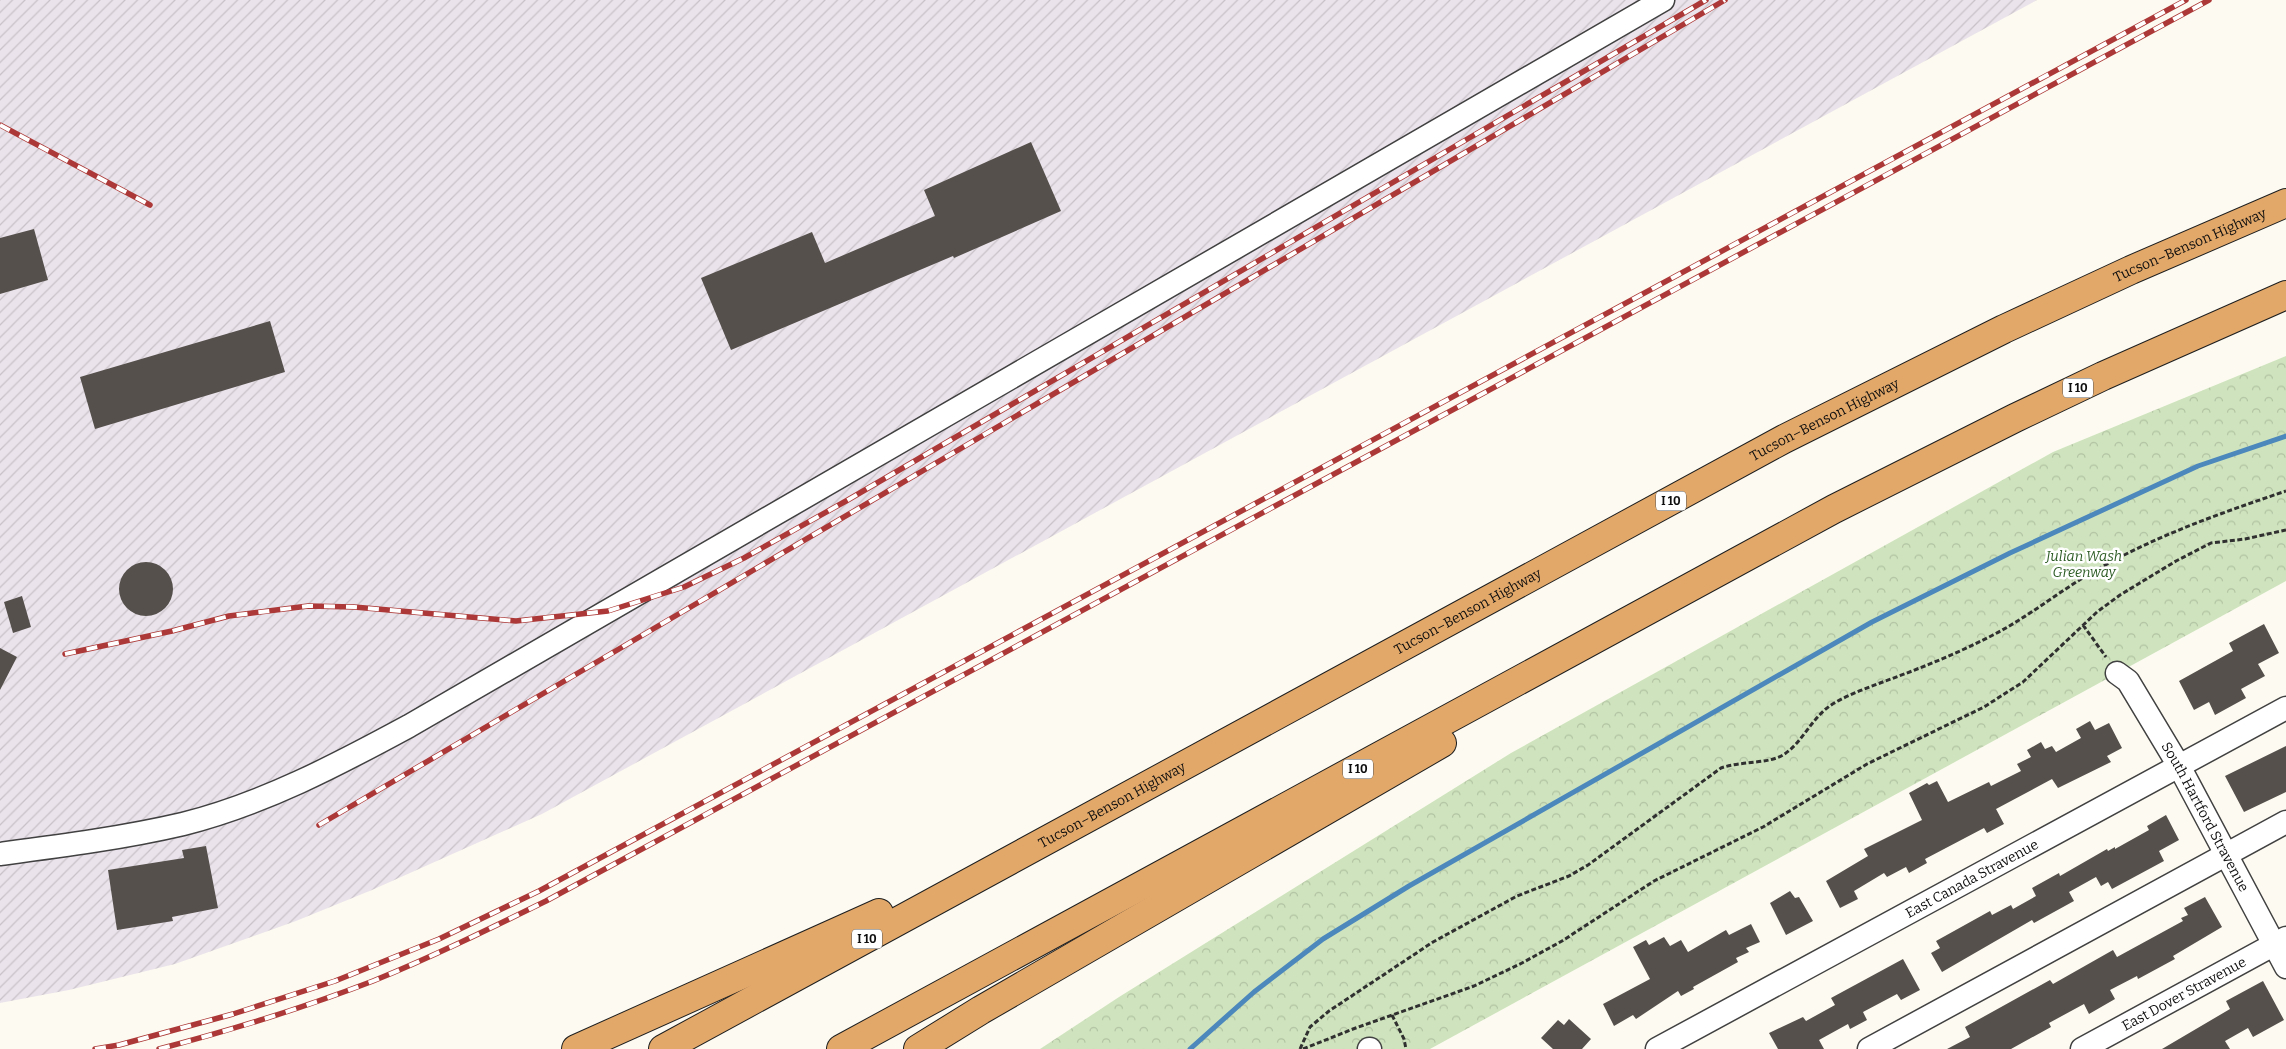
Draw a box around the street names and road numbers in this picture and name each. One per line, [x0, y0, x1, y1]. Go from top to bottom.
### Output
street label: Tucson–Benson Highway [2111, 204, 2269, 286]
street label: Tucson–Benson Highway [1747, 375, 1902, 465]
road number: I 10 [2063, 378, 2093, 398]
road number: I 10 [1656, 492, 1686, 511]
street label: Tucson–Benson Highway [1391, 564, 1545, 658]
street label: South Hartford Stravenue [2158, 739, 2252, 895]
street label: Tucson–Benson Highway [1036, 758, 1189, 852]
road number: I 10 [1343, 760, 1373, 779]
street label: East Canada Stravenue [1903, 836, 2041, 922]
road number: I 10 [852, 930, 882, 949]
street label: East Dover Stravenue [2119, 953, 2249, 1035]

